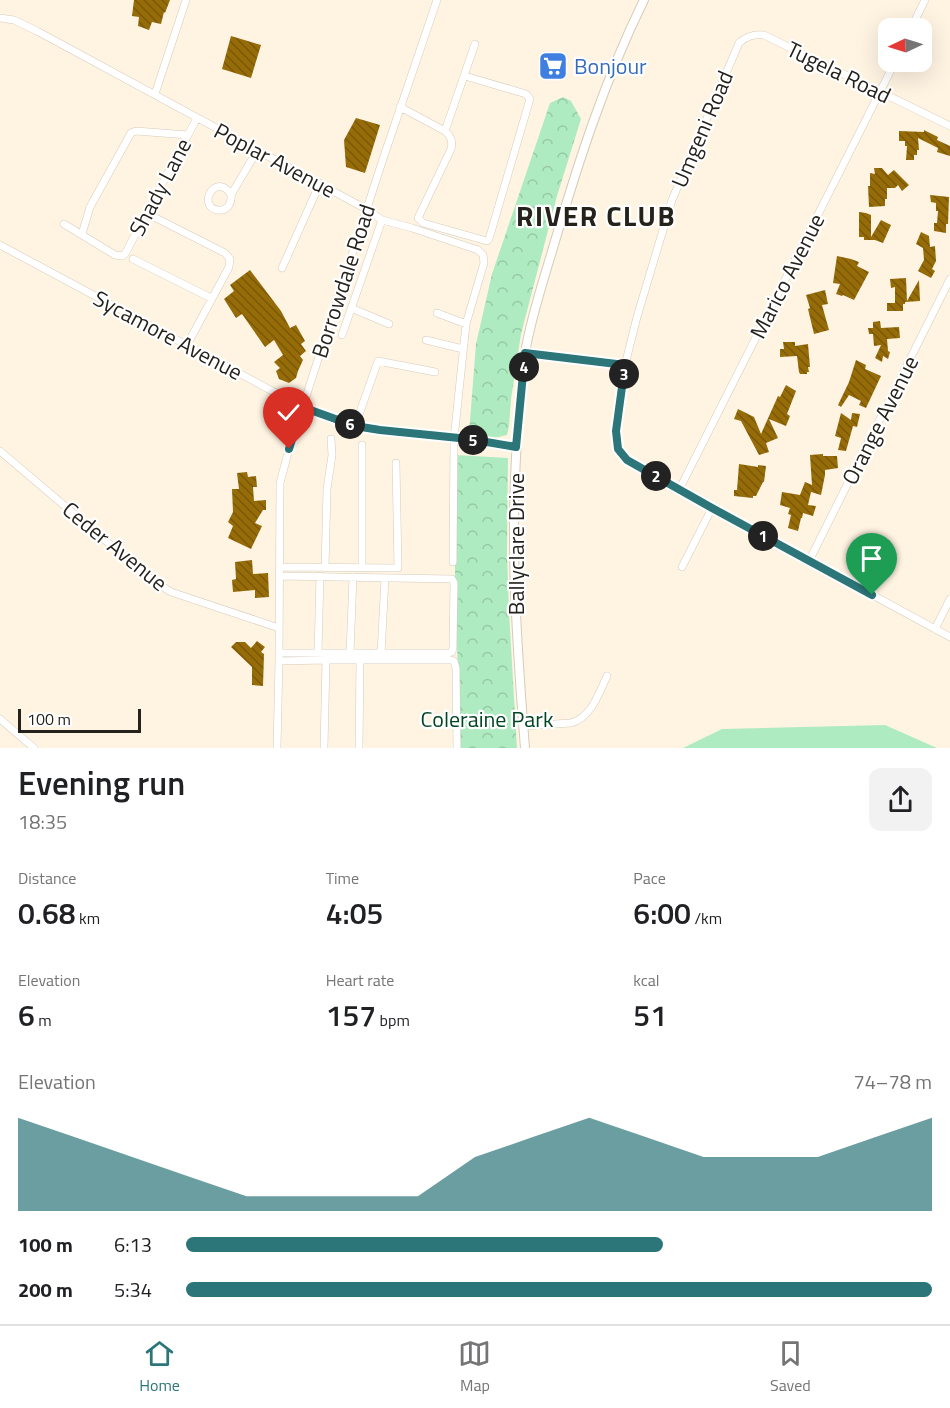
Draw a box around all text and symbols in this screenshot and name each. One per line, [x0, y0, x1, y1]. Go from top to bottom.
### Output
north arrow [878, 18, 932, 72]
map controls [878, 18, 932, 72]
street label: Tugela Road [781, 32, 897, 112]
place label: Bonjour [574, 49, 647, 83]
supermarket icon: Bonjour [537, 50, 569, 82]
street label: Umgeni Road [662, 65, 742, 193]
street label: Poplar Avenue [208, 114, 342, 206]
street label: Shady Lane [120, 132, 200, 242]
district label: RIVER CLUB [516, 194, 676, 237]
street label: Borrowdale Road [302, 200, 384, 362]
street label: Marico Avenue [741, 207, 833, 345]
street label: Sycamore Avenue [87, 281, 249, 389]
street label: Orange Avenue [833, 349, 927, 491]
pin: 4 [509, 352, 539, 382]
text: 4 [520, 355, 528, 379]
pin: 3 [609, 359, 639, 389]
text: 3 [620, 362, 628, 386]
pin [263, 387, 314, 449]
icon: check [272, 396, 305, 429]
pin: 6 [335, 409, 365, 439]
text: 6 [346, 412, 354, 436]
pin: 5 [458, 425, 488, 455]
text: 5 [469, 428, 477, 452]
pin: 2 [641, 461, 671, 491]
text: 2 [652, 464, 660, 488]
street label: Ballyclare Drive [499, 473, 533, 615]
street label: Ceder Avenue [55, 493, 175, 599]
pin: 1 [748, 521, 778, 551]
text: 1 [759, 524, 767, 548]
pin [846, 533, 897, 595]
icon: arrive [855, 542, 888, 575]
park label: Coleraine Park [421, 702, 554, 736]
scale bar [18, 706, 141, 734]
text: 100 m [27, 707, 71, 731]
text: Evening run [18, 758, 185, 808]
button: share [869, 768, 932, 831]
text: 18:35 [18, 806, 67, 837]
text: Distance [18, 866, 76, 890]
text: Time [326, 866, 359, 890]
text: Pace [633, 866, 666, 890]
text: 0.68 [18, 890, 76, 936]
text: 4:05 [326, 890, 383, 936]
text: 6:00 [633, 890, 691, 936]
text: km [76, 906, 100, 930]
text: /km [691, 906, 722, 930]
text: Elevation [18, 968, 80, 992]
text: Heart rate [326, 968, 394, 992]
text: kcal [633, 968, 659, 992]
text: 6 [18, 992, 35, 1038]
text: 157 [326, 992, 376, 1038]
text: 51 [633, 992, 667, 1038]
text: m [35, 1008, 52, 1032]
text: bpm [376, 1008, 410, 1032]
text: Elevation [18, 1066, 96, 1097]
text: 74–78 m [853, 1066, 932, 1097]
text: 100 m [18, 1229, 73, 1260]
text: 6:13 [114, 1229, 152, 1260]
text: 200 m [18, 1274, 73, 1305]
text: 5:34 [114, 1274, 152, 1305]
tab: Home [139, 1337, 180, 1397]
tab: Map [458, 1337, 491, 1397]
tab: Saved [770, 1337, 811, 1397]

